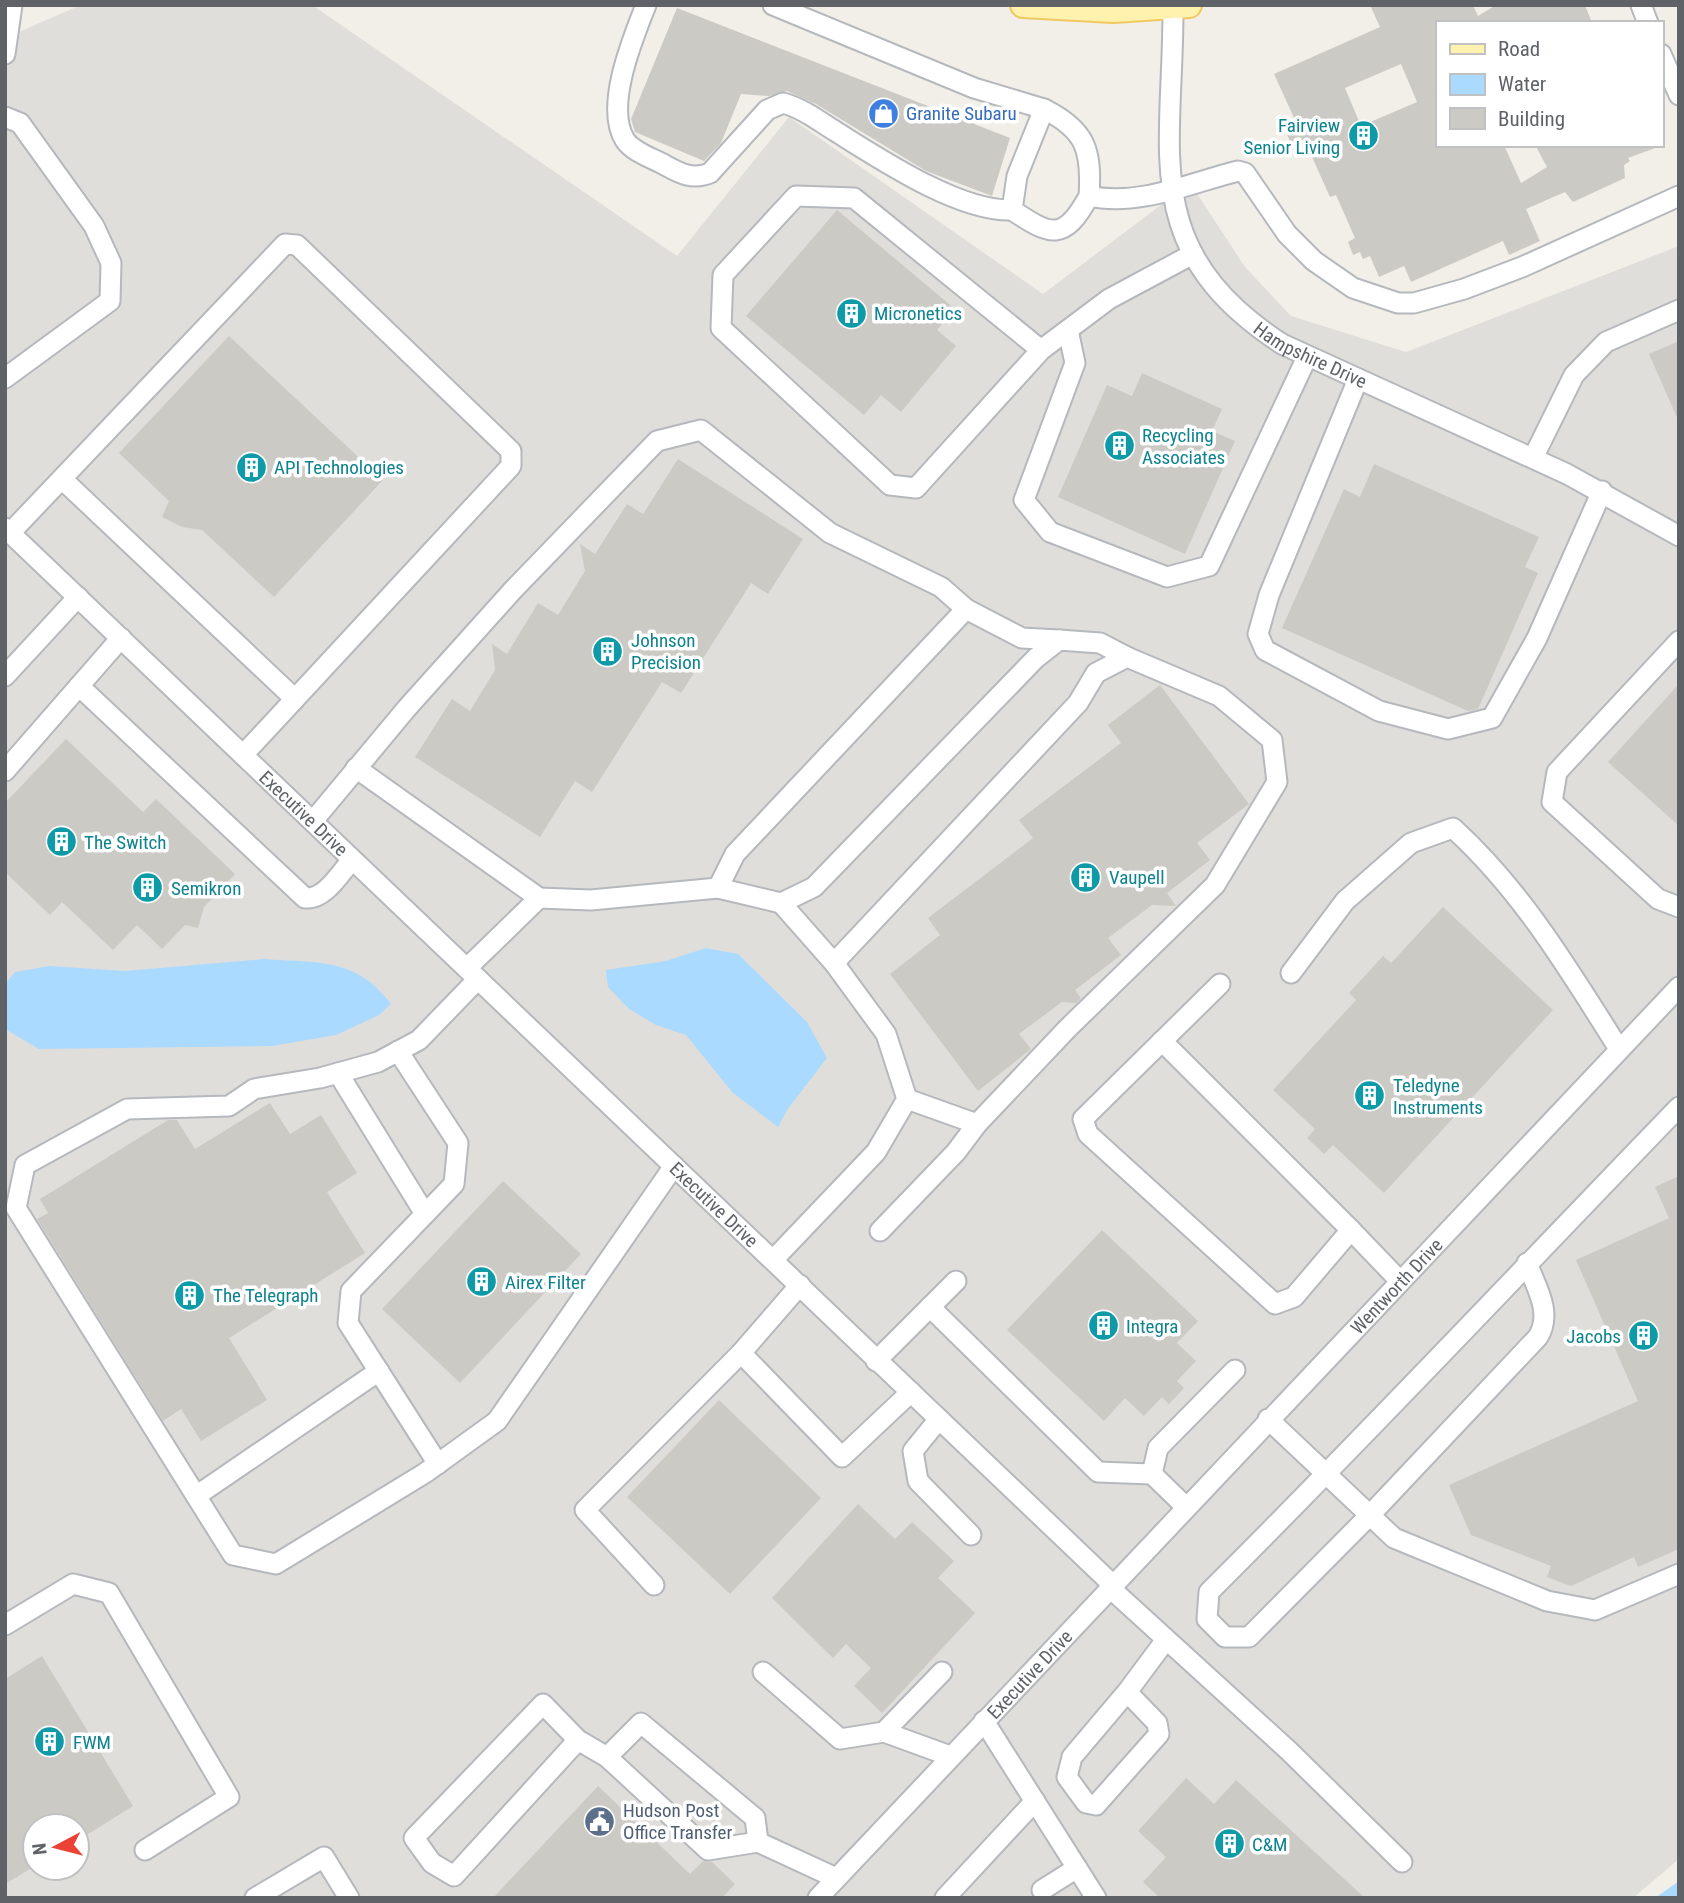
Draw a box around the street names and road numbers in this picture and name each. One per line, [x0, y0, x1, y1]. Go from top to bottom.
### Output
street label: Hampshire Drive [1249, 317, 1371, 393]
street label: Executive Drive [255, 765, 353, 861]
street label: Executive Drive [665, 1157, 763, 1252]
street label: Wentworth Drive [1346, 1233, 1447, 1339]
street label: Executive Drive [982, 1625, 1077, 1723]

